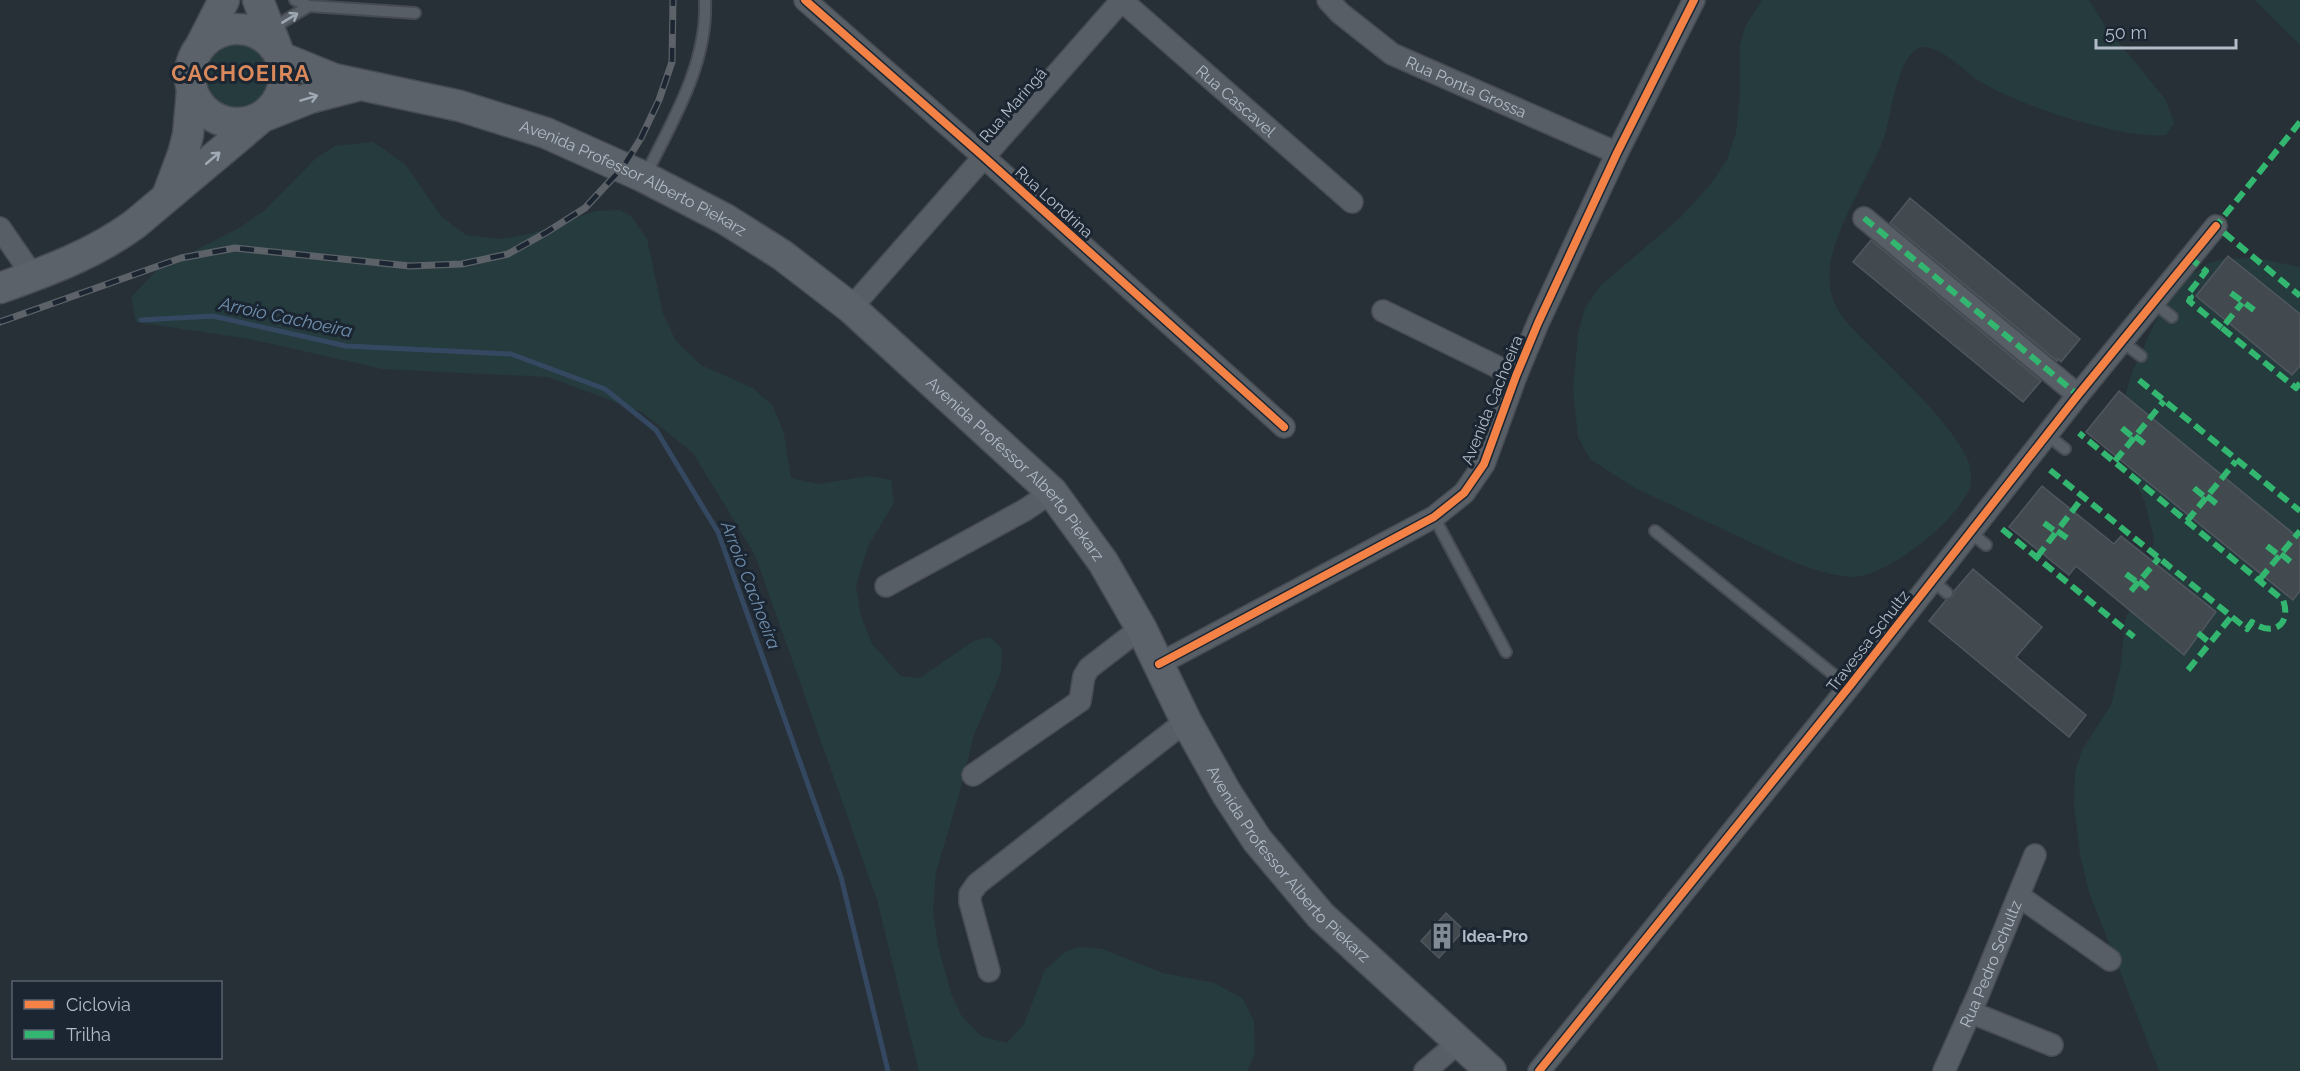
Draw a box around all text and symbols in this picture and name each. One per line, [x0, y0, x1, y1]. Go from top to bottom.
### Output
one-way arrow [281, 12, 298, 24]
scale bar [2096, 12, 2236, 50]
text: 50 m [2105, 22, 2147, 43]
street label: Rua Ponta Grossa [1403, 52, 1530, 122]
district label: CACHOEIRA [171, 60, 311, 86]
street label: Rua Cascavel [1193, 61, 1280, 141]
street label: Rua Maringá [976, 64, 1050, 146]
one-way arrow [299, 92, 318, 103]
street label: Avenida Professor Alberto Piekarz [518, 116, 750, 240]
one-way arrow [205, 151, 220, 165]
street label: Rua Londrina [1011, 162, 1097, 242]
water label: Arroio Cachoeira [217, 292, 355, 341]
street label: Avenida Cachoeira [1457, 332, 1527, 468]
street label: Avenida Professor Alberto Piekarz [923, 373, 1108, 564]
water label: Arroio Cachoeira [717, 517, 785, 652]
street label: Travessa Schultz [1823, 587, 1913, 695]
street label: Avenida Professor Alberto Piekarz [1203, 762, 1374, 966]
street label: Rua Pedro Schultz [1955, 897, 2025, 1030]
building icon: Idea-Pro [1427, 921, 1457, 951]
place label: Idea-Pro [1462, 927, 1528, 946]
legend [12, 981, 222, 1059]
text: Ciclovia [66, 994, 131, 1015]
text: Trilha [66, 1024, 111, 1045]

